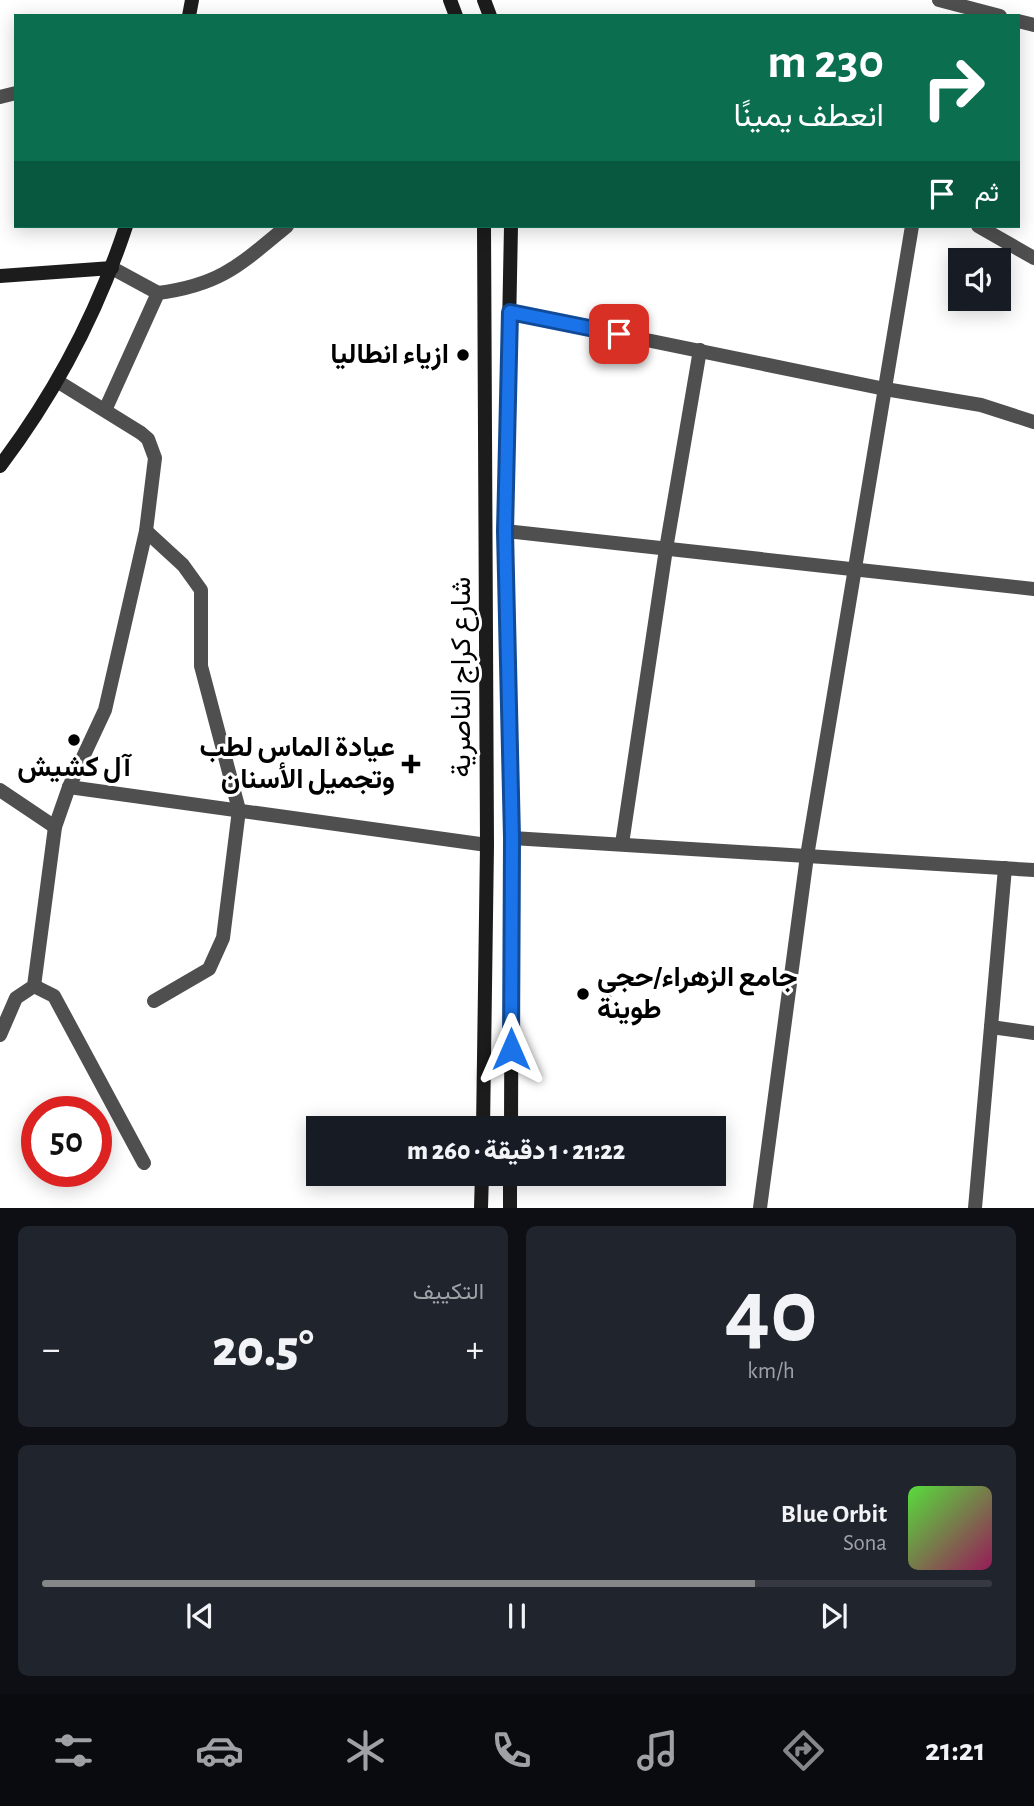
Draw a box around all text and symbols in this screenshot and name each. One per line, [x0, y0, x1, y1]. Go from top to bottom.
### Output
text: 230 m [767, 38, 884, 87]
icon: right [908, 42, 999, 133]
text: انعطف يمينًا [733, 100, 884, 132]
icon: arrive [923, 175, 961, 213]
text: ثم [975, 180, 999, 206]
map controls [948, 248, 1011, 311]
button: sound [948, 248, 1011, 311]
pin [589, 304, 649, 364]
icon: arrive [600, 315, 638, 353]
place label: ازياء انطاليا [330, 341, 449, 371]
marker: ازياء انطاليا [455, 347, 471, 363]
street label: شارع كراج الناصرية [448, 577, 479, 777]
marker: آل كشيش [66, 732, 82, 748]
place label: عيادة الماس لطب وتجميل الأسنان [200, 734, 395, 796]
place label: آل كشيش [17, 753, 132, 783]
marker: عيادة الماس لطب وتجميل الأسنان [401, 754, 421, 774]
place label: جامع الزهراء/حجي طوينة [597, 964, 798, 1026]
marker: جامع الزهراء/حجي طوينة [575, 986, 591, 1002]
position arrow [474, 1012, 548, 1086]
speed limit sign: 50 [21, 1096, 112, 1187]
text: 21:22 · 1 دقيقة · 260 m [407, 1138, 625, 1164]
text: 40 [724, 1267, 818, 1358]
text: التكييف [413, 1281, 484, 1304]
text: 20.5° [212, 1323, 314, 1375]
text: − [42, 1331, 60, 1369]
text: + [466, 1331, 484, 1369]
text: km/h [747, 1360, 795, 1383]
text: Blue Orbit [781, 1501, 887, 1527]
text: Sona [843, 1532, 887, 1555]
icon: previous [181, 1597, 219, 1635]
icon: pause [498, 1597, 536, 1635]
icon: next [815, 1597, 853, 1635]
icon: filters [49, 1726, 98, 1775]
icon: car [195, 1726, 244, 1775]
icon: climate [341, 1726, 390, 1775]
icon: phone [487, 1726, 536, 1775]
icon: music [633, 1726, 682, 1775]
icon: directions [779, 1726, 828, 1775]
text: 21:21 [925, 1734, 985, 1766]

